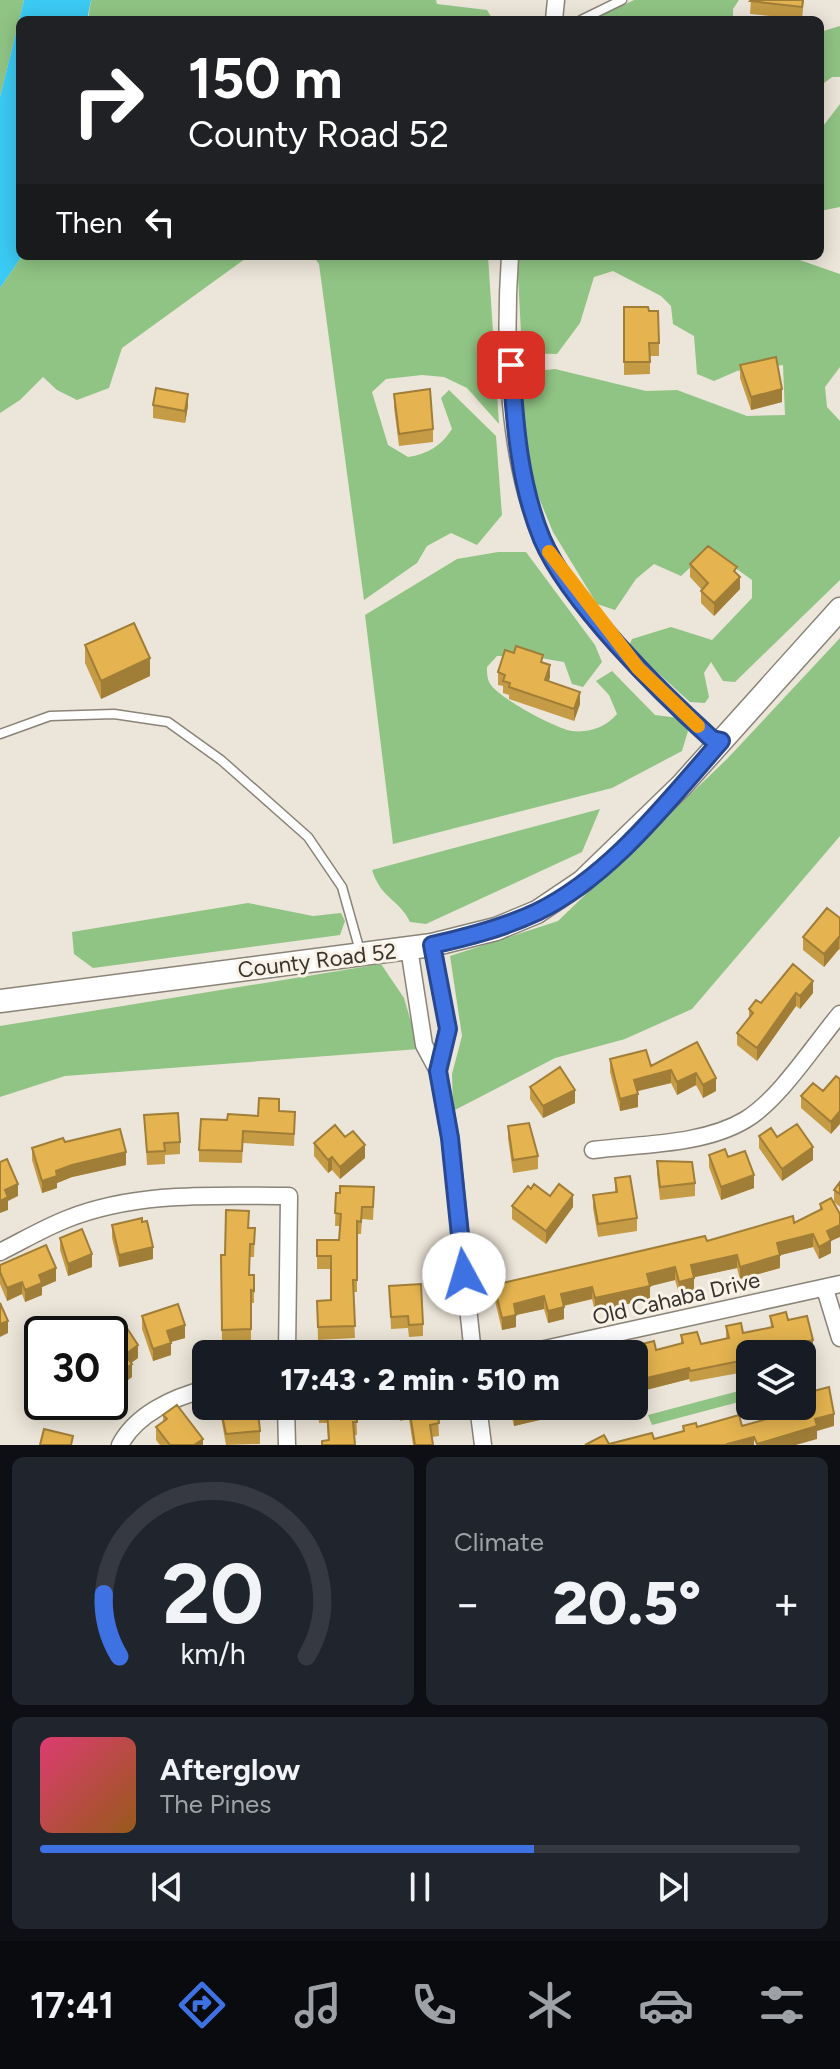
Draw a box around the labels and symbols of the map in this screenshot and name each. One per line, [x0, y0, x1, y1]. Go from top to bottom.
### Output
pin [477, 331, 545, 399]
street label: County Road 52 [236, 937, 398, 984]
position arrow [422, 1232, 506, 1316]
street label: Old Cahaba Drive [590, 1266, 763, 1331]
speed limit sign: 30 [24, 1316, 128, 1420]

